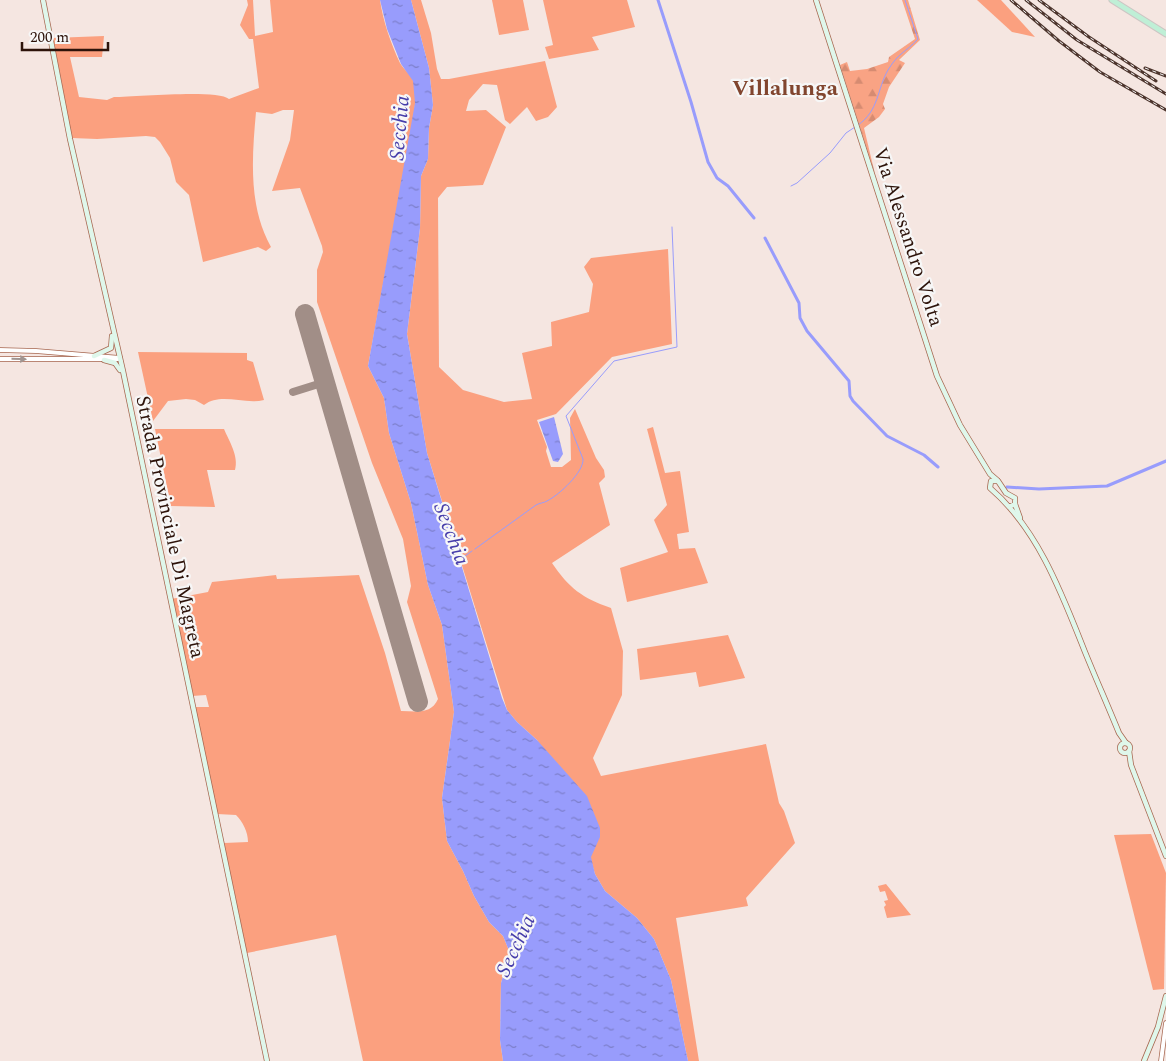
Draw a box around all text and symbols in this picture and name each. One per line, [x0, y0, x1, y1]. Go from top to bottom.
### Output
scale bar [22, 20, 109, 52]
text: 200 m [30, 26, 69, 49]
district label: Villalunga [732, 72, 839, 105]
water label: Secchia [381, 94, 419, 162]
street label: Via Alessandro Volta [865, 143, 951, 331]
one-way arrow [11, 355, 27, 363]
street label: Strada Provinciale Di Magreta [128, 393, 213, 661]
water label: Secchia [424, 498, 478, 570]
water label: Secchia [488, 910, 544, 982]

